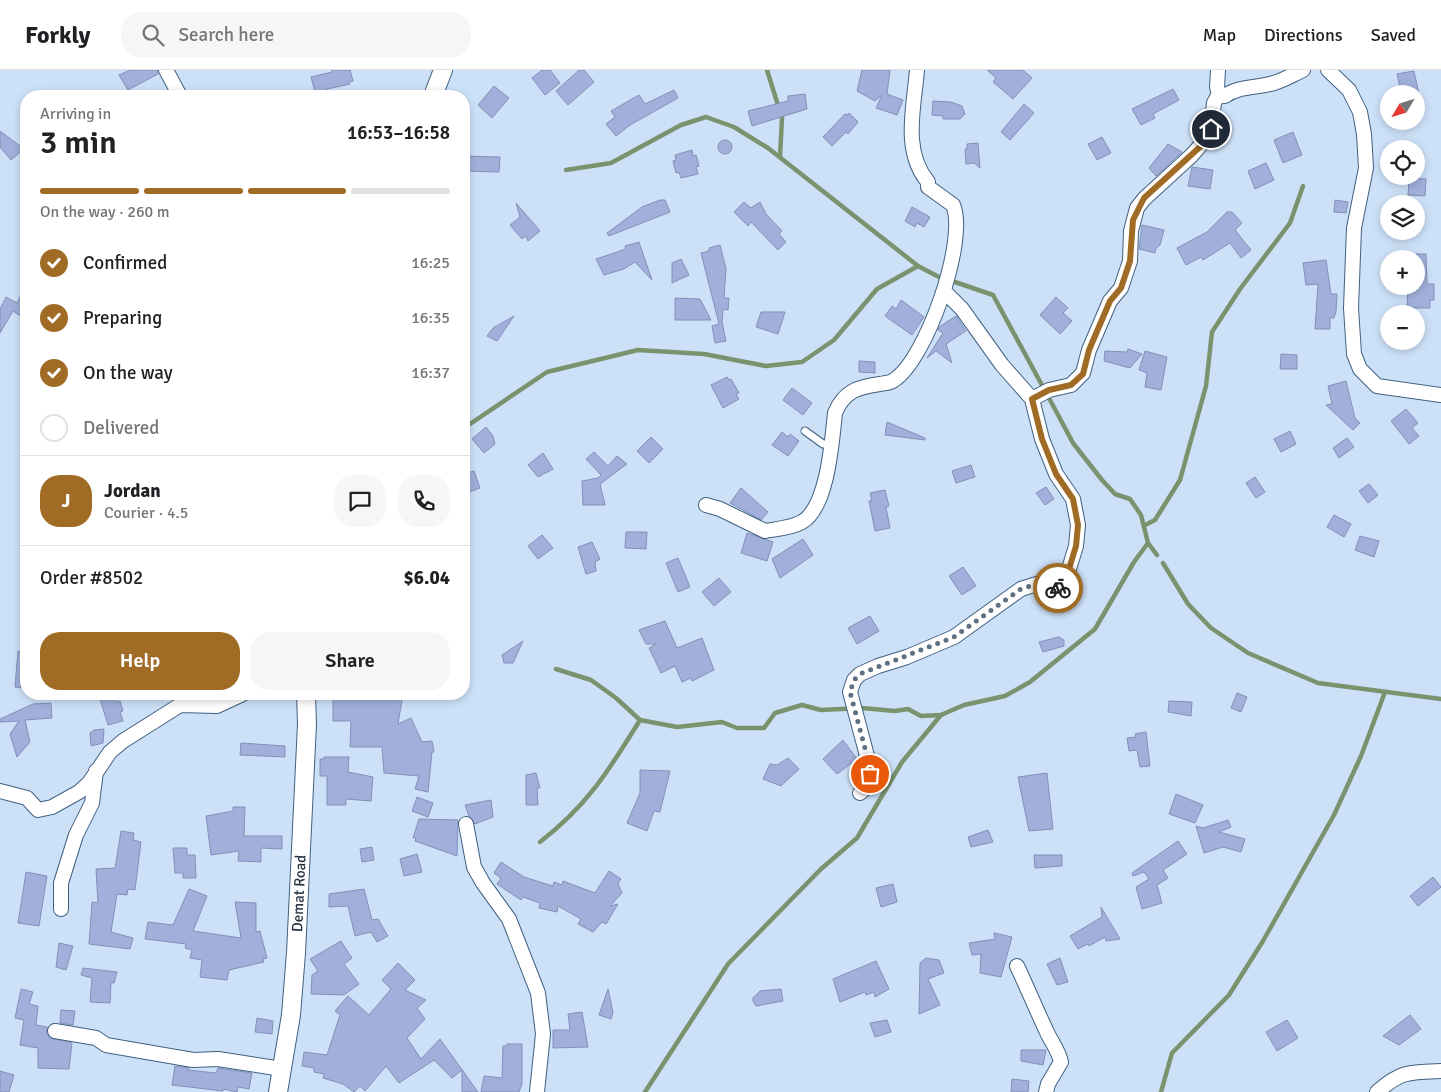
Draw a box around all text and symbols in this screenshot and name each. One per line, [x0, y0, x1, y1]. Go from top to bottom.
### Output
search box [121, 12, 471, 57]
text: Forkly [25, 20, 91, 50]
icon: search [139, 21, 167, 49]
text: Search here [179, 23, 274, 47]
text: Map [1203, 24, 1236, 46]
text: Directions [1264, 24, 1343, 46]
text: Saved [1371, 24, 1416, 46]
north arrow [1380, 85, 1425, 130]
map controls [1380, 85, 1425, 350]
text: Arriving in [40, 104, 111, 124]
pin [1190, 108, 1232, 150]
icon: home [1197, 115, 1225, 143]
text: 16:53–16:58 [347, 121, 450, 145]
text: 3 min [40, 123, 117, 162]
button: locate [1380, 140, 1425, 185]
button: layers [1380, 195, 1425, 240]
text: On the way · 260 m [40, 202, 170, 222]
icon: check [40, 249, 68, 277]
button: + [1380, 250, 1425, 295]
text: Confirmed [83, 251, 167, 275]
text: 16:25 [411, 253, 450, 273]
icon: check [40, 304, 68, 332]
button: − [1380, 305, 1425, 350]
text: Preparing [83, 306, 162, 330]
text: 16:35 [411, 308, 450, 328]
icon: check [40, 359, 68, 387]
text: On the way [83, 361, 173, 385]
text: 16:37 [411, 363, 450, 383]
text: Delivered [83, 416, 159, 440]
button: chat [334, 475, 386, 527]
button: phone [398, 475, 450, 527]
text: Jordan [104, 479, 161, 503]
text: J [62, 489, 70, 513]
text: Courier · 4.5 [104, 503, 188, 523]
courier [1033, 563, 1083, 613]
text: Order #8502 [40, 566, 143, 590]
text: $6.04 [404, 566, 450, 590]
icon: bike [1044, 574, 1072, 602]
button: Help [40, 632, 240, 690]
button: Share [250, 632, 450, 690]
pin [849, 753, 891, 795]
icon: bag [856, 760, 884, 788]
street label: Demat Road [288, 854, 310, 932]

